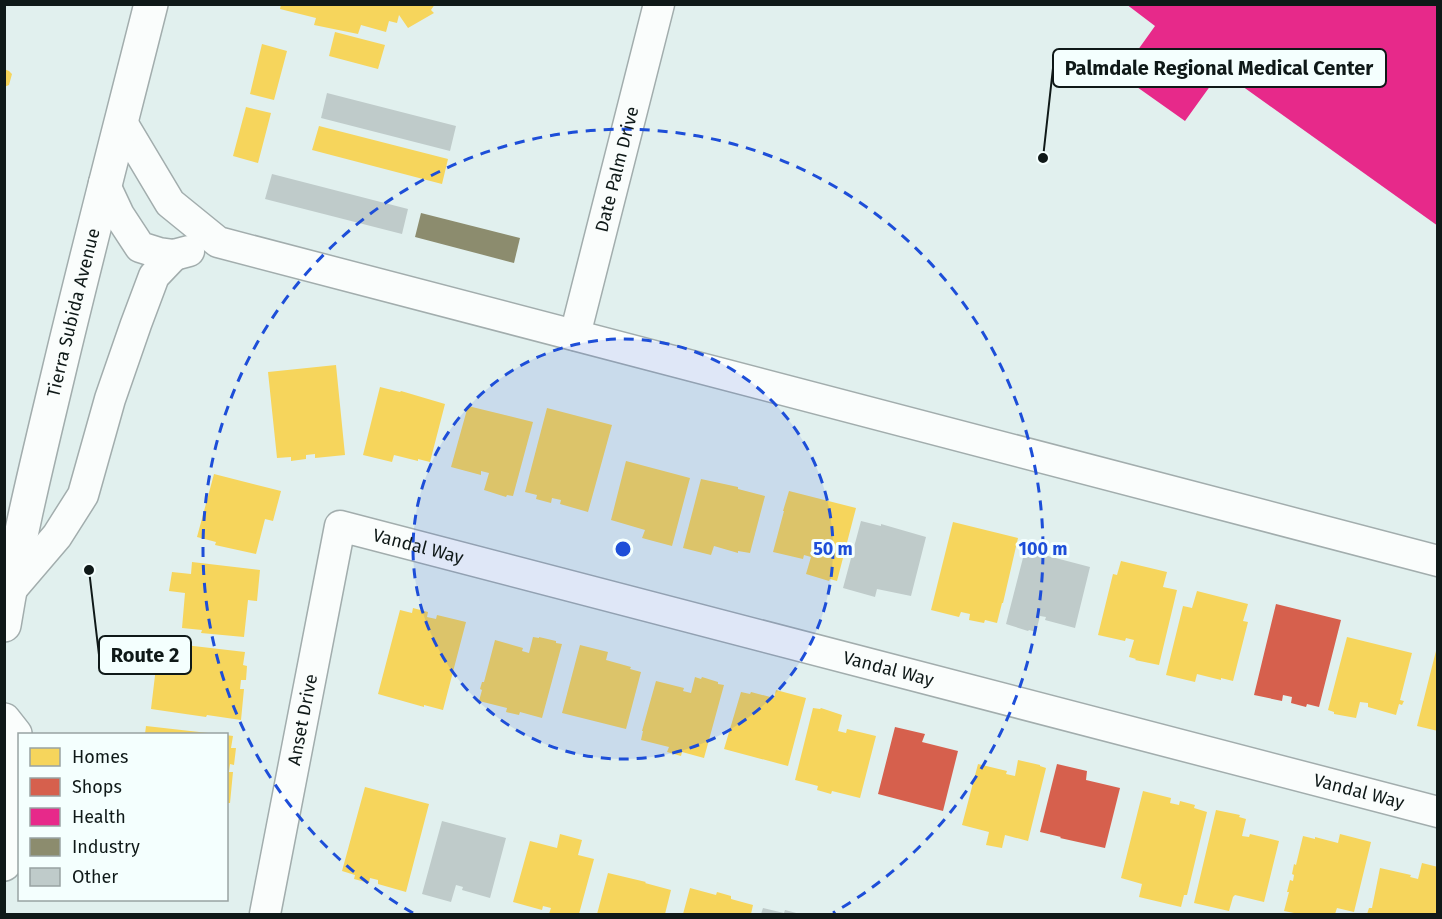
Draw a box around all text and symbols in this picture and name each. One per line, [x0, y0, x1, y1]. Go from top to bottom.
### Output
callout: Palmdale Regional Medical Center [1053, 49, 1386, 87]
text: Palmdale Regional Medical Center [1065, 56, 1374, 80]
street label: Date Palm Drive [591, 104, 644, 234]
street label: Tierra Subida Avenue [42, 226, 105, 399]
street label: Vandal Way [371, 524, 466, 569]
text: 50 m [813, 538, 853, 560]
text: 100 m [1019, 538, 1067, 560]
centre of rings [613, 539, 633, 559]
callout: Route 2 [99, 636, 191, 674]
text: Route 2 [111, 643, 179, 667]
street label: Vandal Way [841, 647, 936, 691]
street label: Anset Drive [283, 672, 322, 767]
legend [18, 733, 228, 901]
text: Homes [72, 746, 128, 768]
street label: Vandal Way [1311, 769, 1407, 814]
text: Shops [72, 776, 122, 798]
text: Health [72, 806, 126, 828]
text: Industry [72, 836, 140, 858]
text: Other [72, 866, 118, 888]

